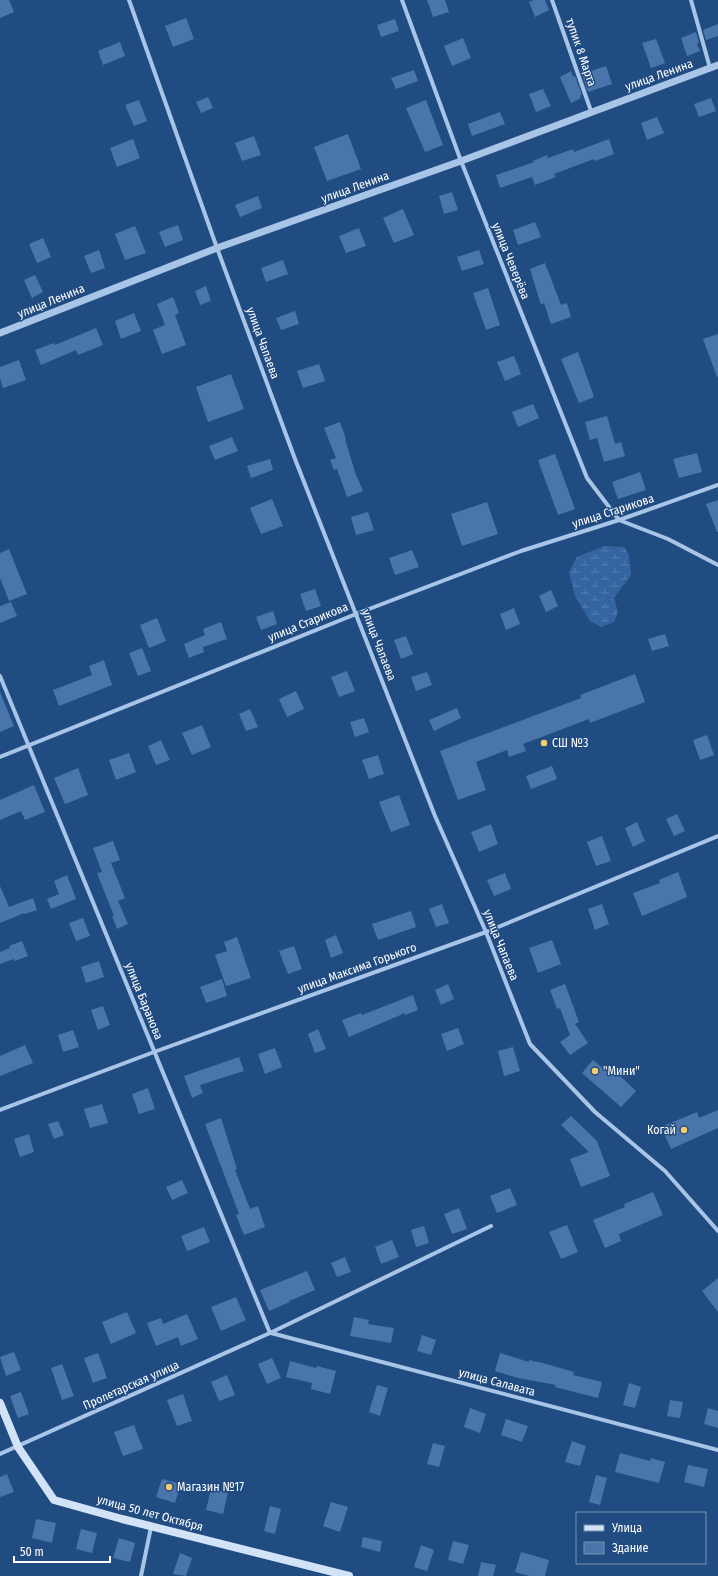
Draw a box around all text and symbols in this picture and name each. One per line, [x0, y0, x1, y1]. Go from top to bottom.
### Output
street label: тупик 8 Марта [563, 16, 599, 88]
street label: улица Ленина [623, 56, 695, 94]
street label: улица Ленина [319, 168, 391, 206]
street label: улица Чеверёва [489, 221, 533, 301]
street label: улица Ленина [15, 281, 87, 321]
street label: улица Чапаева [244, 305, 282, 381]
street label: улица Старикова [570, 491, 656, 531]
street label: улица Старикова [266, 600, 350, 644]
street label: улица Чапаева [359, 607, 399, 683]
place label: СШ №3 [552, 736, 588, 750]
marker: СШ №3 [539, 738, 549, 748]
street label: улица Чапаева [480, 907, 522, 983]
street label: улица Максима Горького [296, 940, 418, 996]
street label: улица Баранова [122, 960, 166, 1042]
place label: "Мини" [603, 1064, 640, 1078]
marker: "Мини" [590, 1066, 600, 1076]
place label: Когай [647, 1123, 676, 1137]
marker: Когай [679, 1125, 689, 1135]
street label: Пролетарская улица [81, 1357, 181, 1412]
street label: улица Салавата [457, 1365, 537, 1399]
place label: Магазин №17 [177, 1480, 244, 1494]
marker: Магазин №17 [164, 1482, 174, 1492]
street label: улица 50 лет Октября [95, 1492, 205, 1534]
legend [576, 1512, 706, 1564]
text: Улица [611, 1521, 642, 1535]
scale bar [14, 1538, 110, 1564]
text: Здание [612, 1541, 648, 1555]
text: 50 m [20, 1545, 44, 1559]

